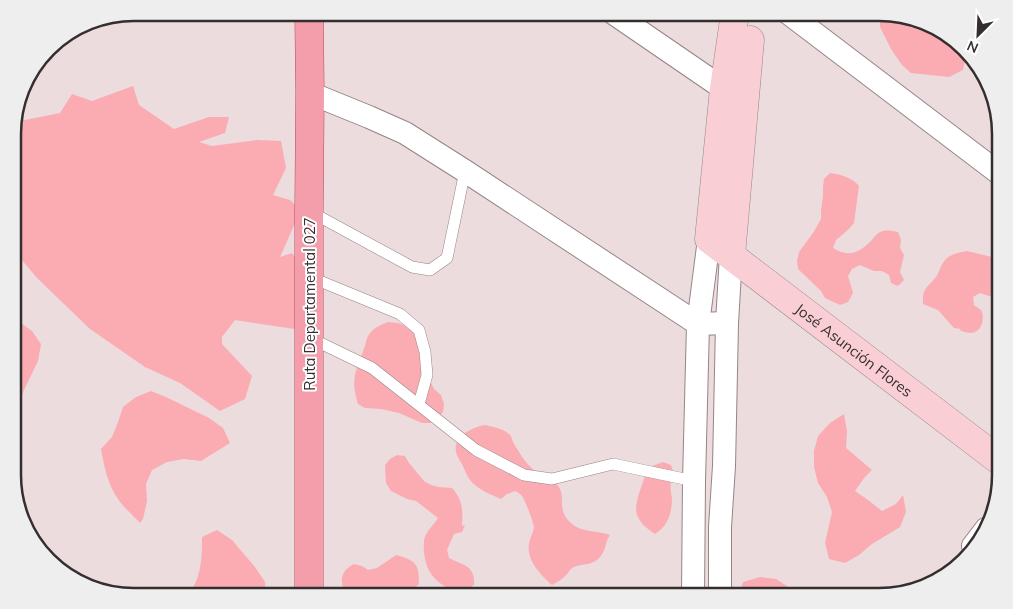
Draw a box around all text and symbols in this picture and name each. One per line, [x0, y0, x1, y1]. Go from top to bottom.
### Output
north arrow [953, 10, 1003, 60]
text: N [964, 37, 981, 57]
street label: Ruta Departamental 027 [300, 217, 319, 391]
street label: José Asunción Flores [792, 299, 917, 401]

